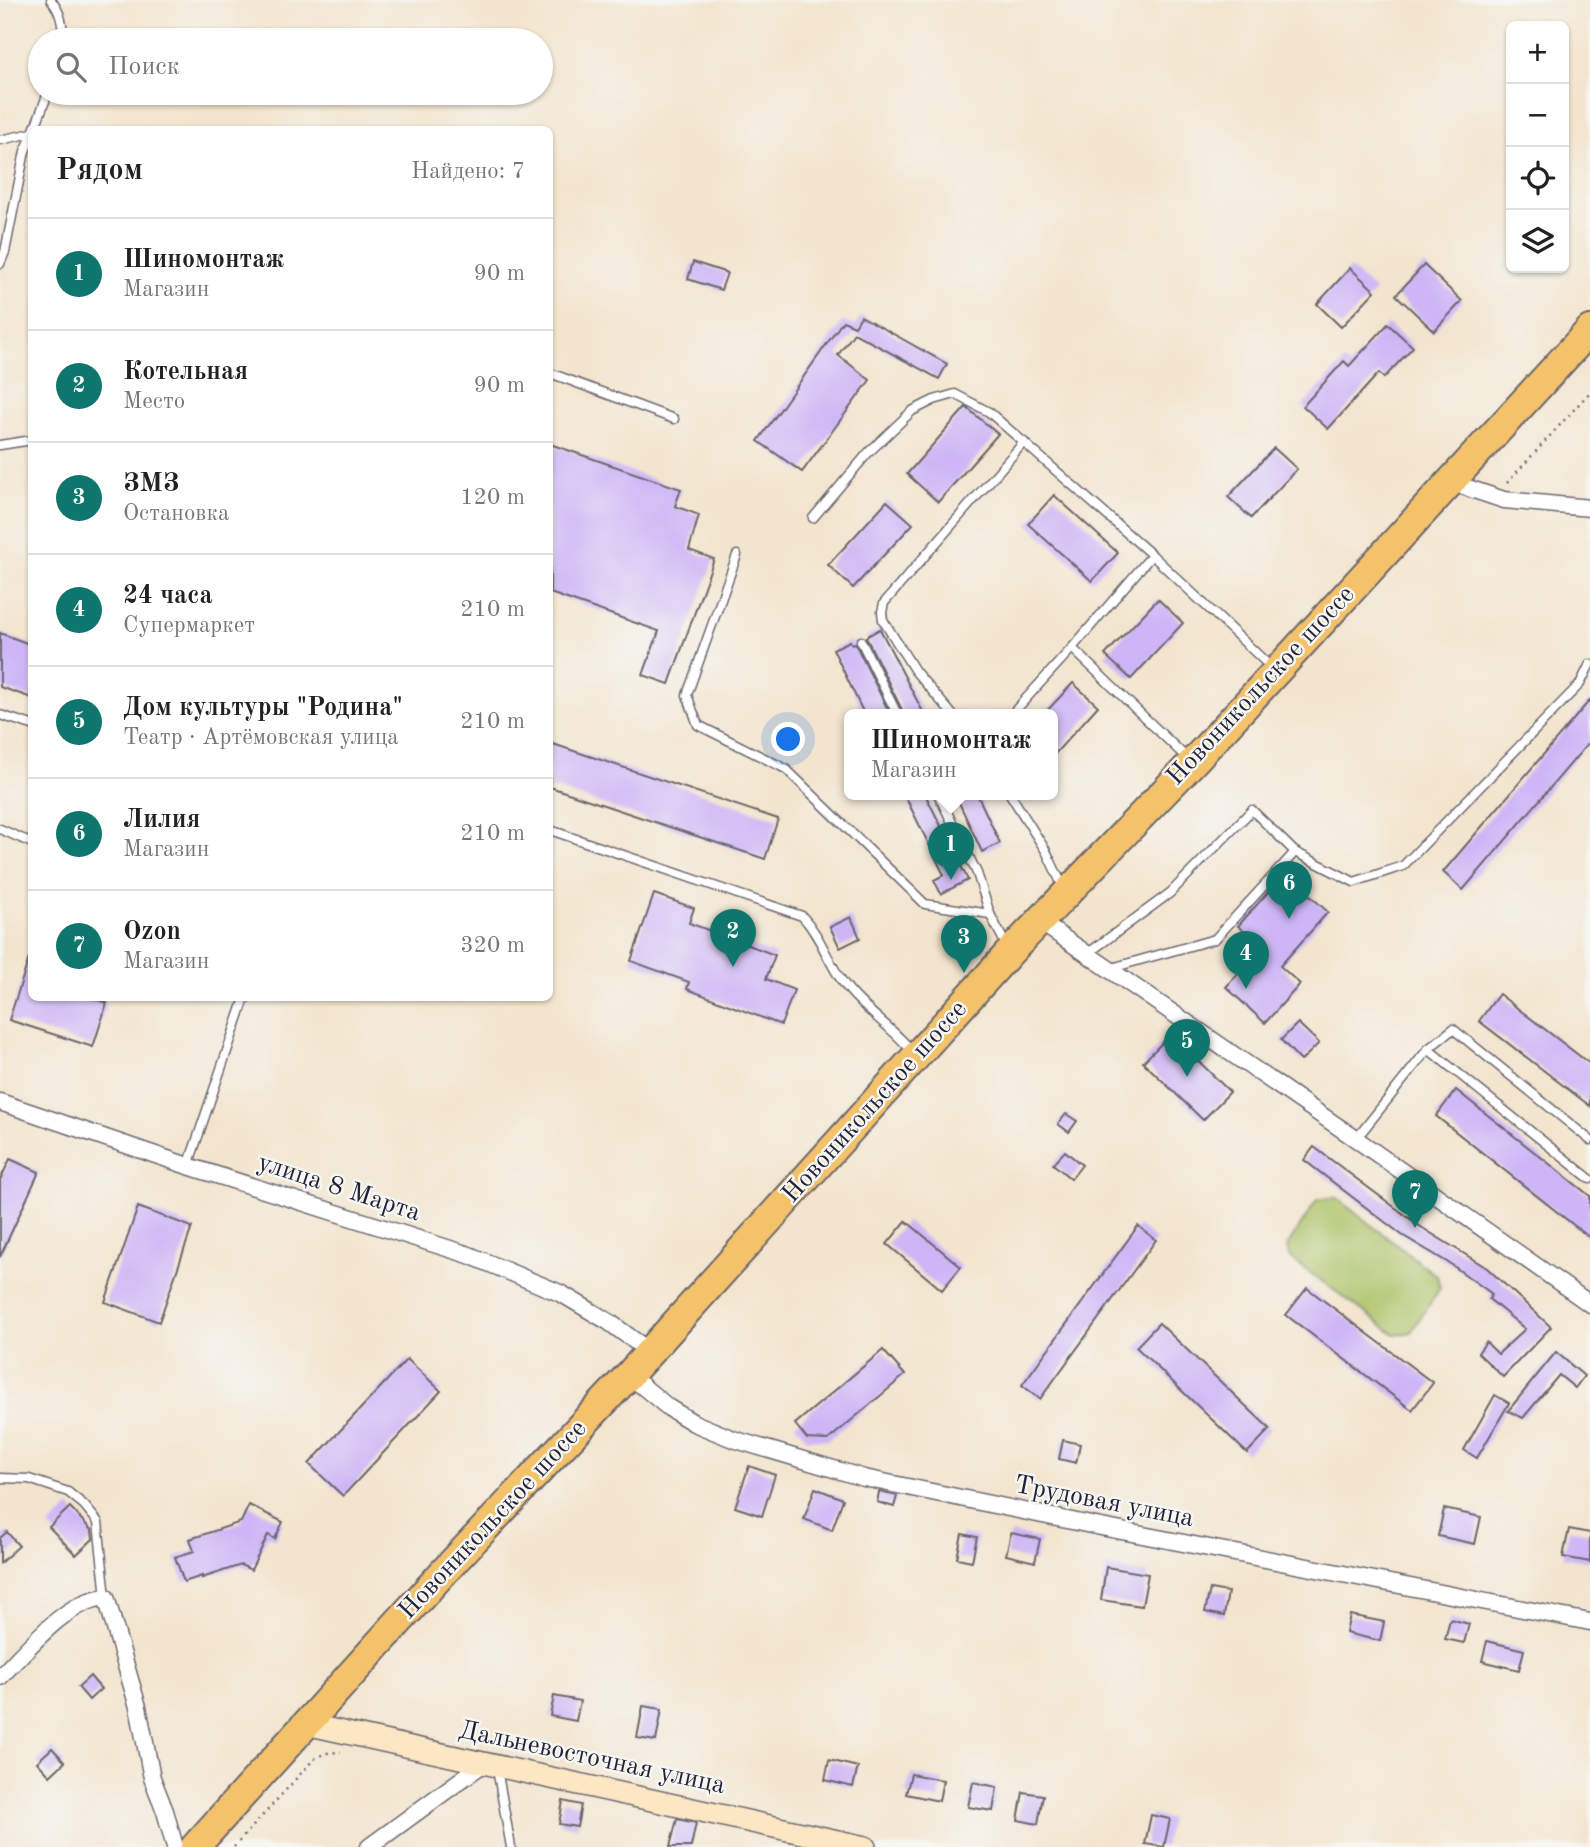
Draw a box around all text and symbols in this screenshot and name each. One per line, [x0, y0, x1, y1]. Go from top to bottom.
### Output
map controls [1506, 21, 1569, 273]
button: + [1506, 21, 1569, 84]
search box [28, 28, 553, 105]
icon: search [52, 48, 90, 86]
text: Поиск [108, 54, 180, 80]
button: − [1506, 84, 1569, 147]
button: locate [1506, 147, 1569, 210]
text: Рядом [56, 156, 143, 186]
text: Найдено: 7 [411, 160, 525, 183]
button: layers [1506, 210, 1569, 273]
text: Шиномонтаж [123, 247, 284, 273]
text: 1 [72, 262, 86, 285]
text: 90 m [474, 262, 525, 285]
text: Магазин [123, 278, 209, 301]
text: Котельная [123, 359, 248, 385]
text: 2 [72, 374, 86, 397]
text: 90 m [474, 374, 525, 397]
text: Место [123, 390, 185, 413]
text: ЗМЗ [123, 471, 179, 497]
text: 3 [72, 486, 86, 509]
text: 120 m [460, 486, 525, 509]
text: Остановка [123, 502, 229, 525]
street label: Новоникольское шоссе [1162, 581, 1360, 791]
text: 24 часа [123, 583, 213, 609]
text: 4 [72, 598, 86, 621]
text: 210 m [460, 598, 525, 621]
text: Супермаркет [123, 614, 255, 637]
text: Дом культуры "Родина" [123, 695, 403, 721]
popup [844, 709, 1058, 800]
text: 5 [72, 710, 86, 733]
text: 210 m [460, 710, 525, 733]
your location [771, 722, 805, 756]
text: Театр · Артёмовская улица [123, 726, 399, 749]
text: Шиномонтаж [870, 728, 1032, 754]
text: Магазин [870, 759, 957, 782]
text: Лилия [123, 807, 200, 833]
text: 6 [72, 822, 86, 845]
text: 210 m [460, 822, 525, 845]
pin: 1 [928, 822, 974, 880]
text: Магазин [123, 838, 209, 861]
pin: 6 [1266, 861, 1312, 919]
pin: 2 [710, 909, 756, 967]
pin: 3 [941, 915, 987, 973]
text: Ozon [123, 919, 181, 945]
pin: 4 [1223, 931, 1269, 989]
text: 7 [72, 934, 86, 957]
text: 320 m [460, 934, 525, 957]
text: Магазин [123, 950, 209, 973]
street label: Новоникольское шоссе [778, 996, 972, 1208]
pin: 5 [1164, 1019, 1210, 1077]
street label: улица 8 Марта [254, 1149, 424, 1227]
pin: 7 [1392, 1170, 1438, 1228]
street label: Новоникольское шоссе [394, 1415, 592, 1625]
street label: Трудовая улица [1012, 1472, 1196, 1532]
street label: Дальневосточная улица [457, 1717, 728, 1799]

